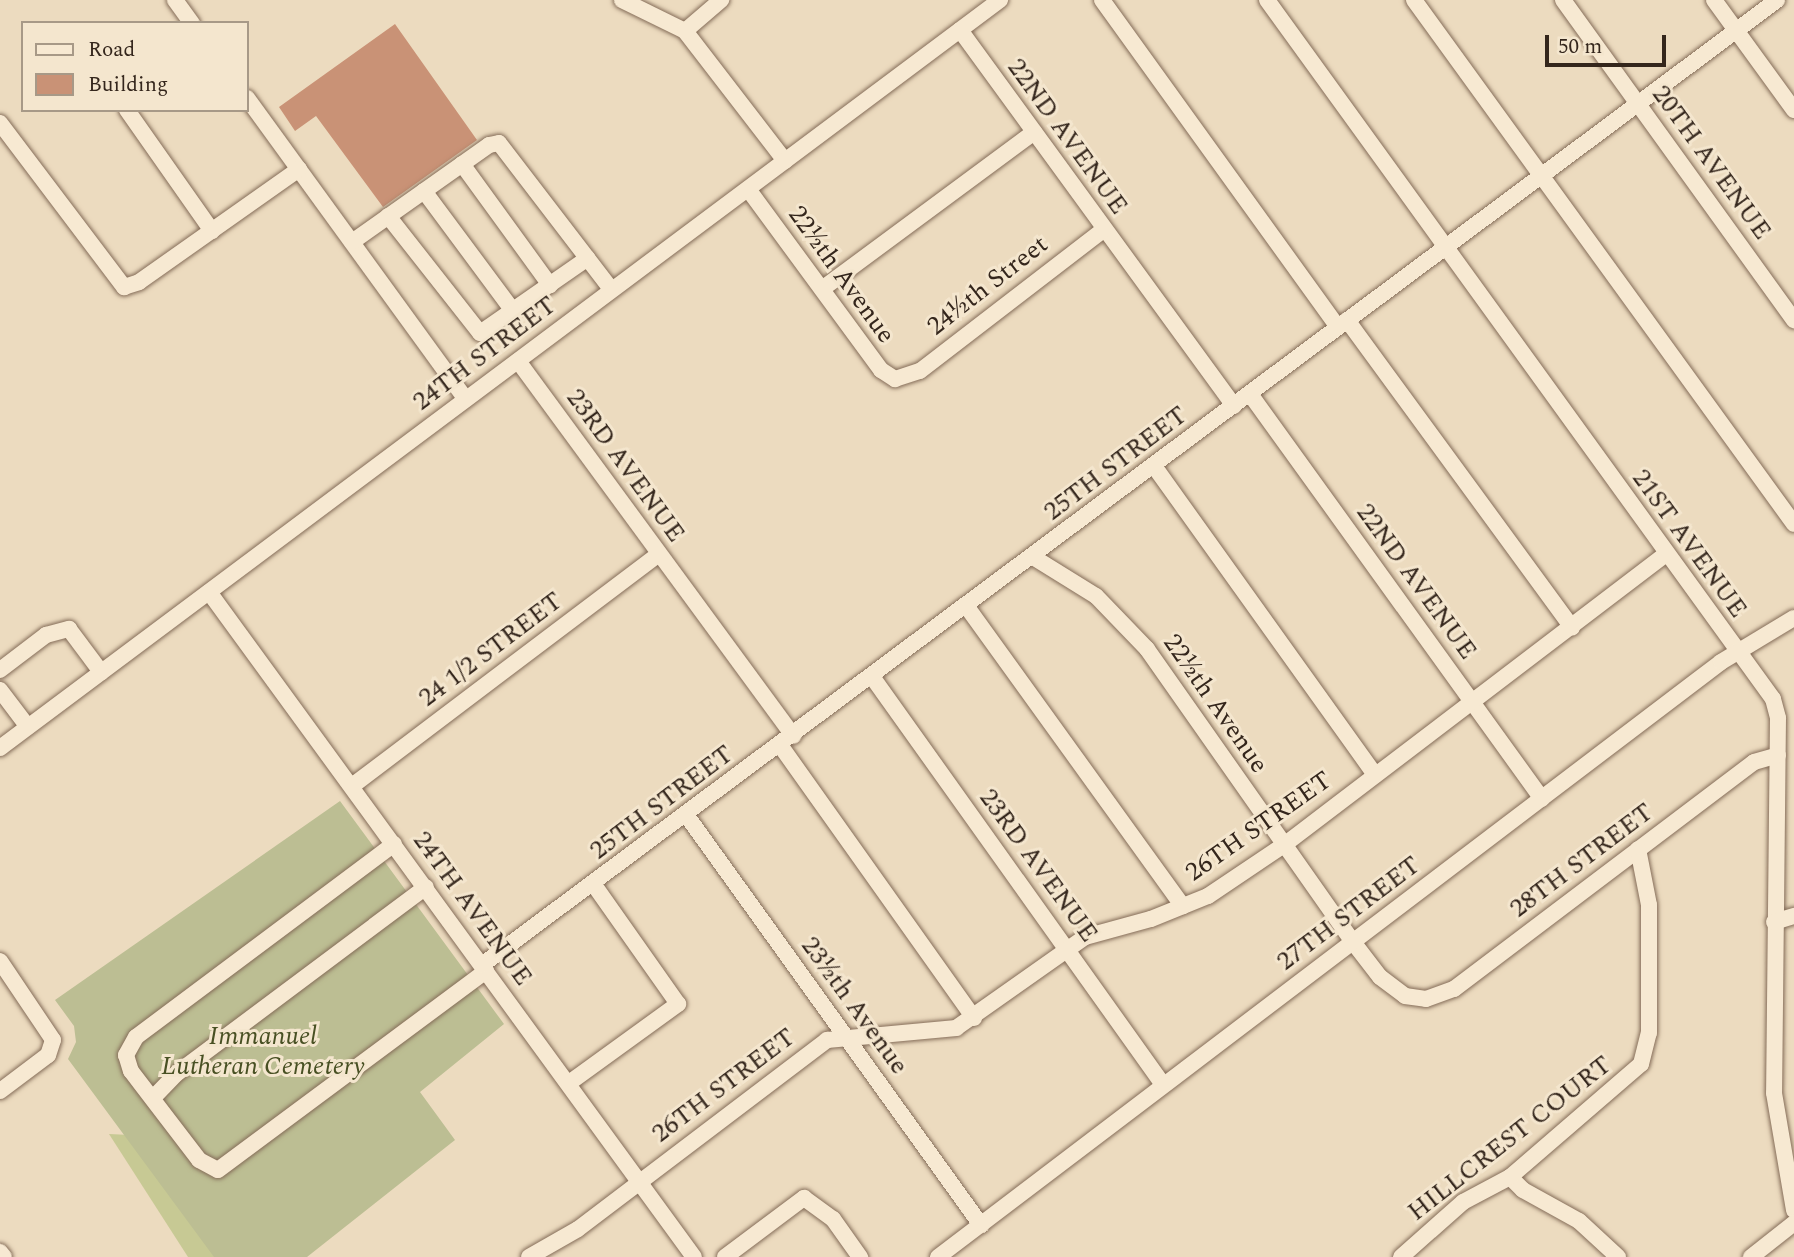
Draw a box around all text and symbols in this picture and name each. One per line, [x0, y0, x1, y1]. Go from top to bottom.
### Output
legend [21, 21, 248, 112]
scale bar [1549, 21, 1670, 65]
text: 50 m [1558, 31, 1602, 63]
text: Road [88, 34, 135, 66]
street label: 22ND AVENUE [1000, 53, 1134, 221]
text: Building [88, 69, 168, 101]
street label: 20TH AVENUE [1645, 80, 1777, 246]
street label: 22½th Avenue [781, 200, 901, 350]
street label: 24½th Street [921, 229, 1055, 343]
street label: 24TH STREET [407, 290, 563, 418]
street label: 23RD AVENUE [559, 383, 691, 549]
street label: 25TH STREET [1038, 400, 1194, 528]
street label: 21ST AVENUE [1625, 464, 1753, 624]
street label: 22ND AVENUE [1349, 498, 1483, 666]
street label: 24 1/2 STREET [413, 586, 569, 714]
street label: 22½th Avenue [1156, 629, 1274, 779]
street label: 25TH STREET [584, 739, 740, 867]
street label: 26TH STREET [1180, 765, 1338, 889]
street label: 23RD AVENUE [972, 783, 1104, 949]
street label: 28TH STREET [1504, 797, 1660, 925]
street label: 24TH AVENUE [406, 826, 538, 992]
street label: 27TH STREET [1271, 850, 1427, 978]
street label: 23½th Avenue [794, 931, 914, 1081]
park label: Immanuel Lutheran Cemetery [161, 1021, 365, 1082]
street label: 26TH STREET [646, 1022, 802, 1150]
street label: HILLCREST COURT [1402, 1050, 1618, 1228]

